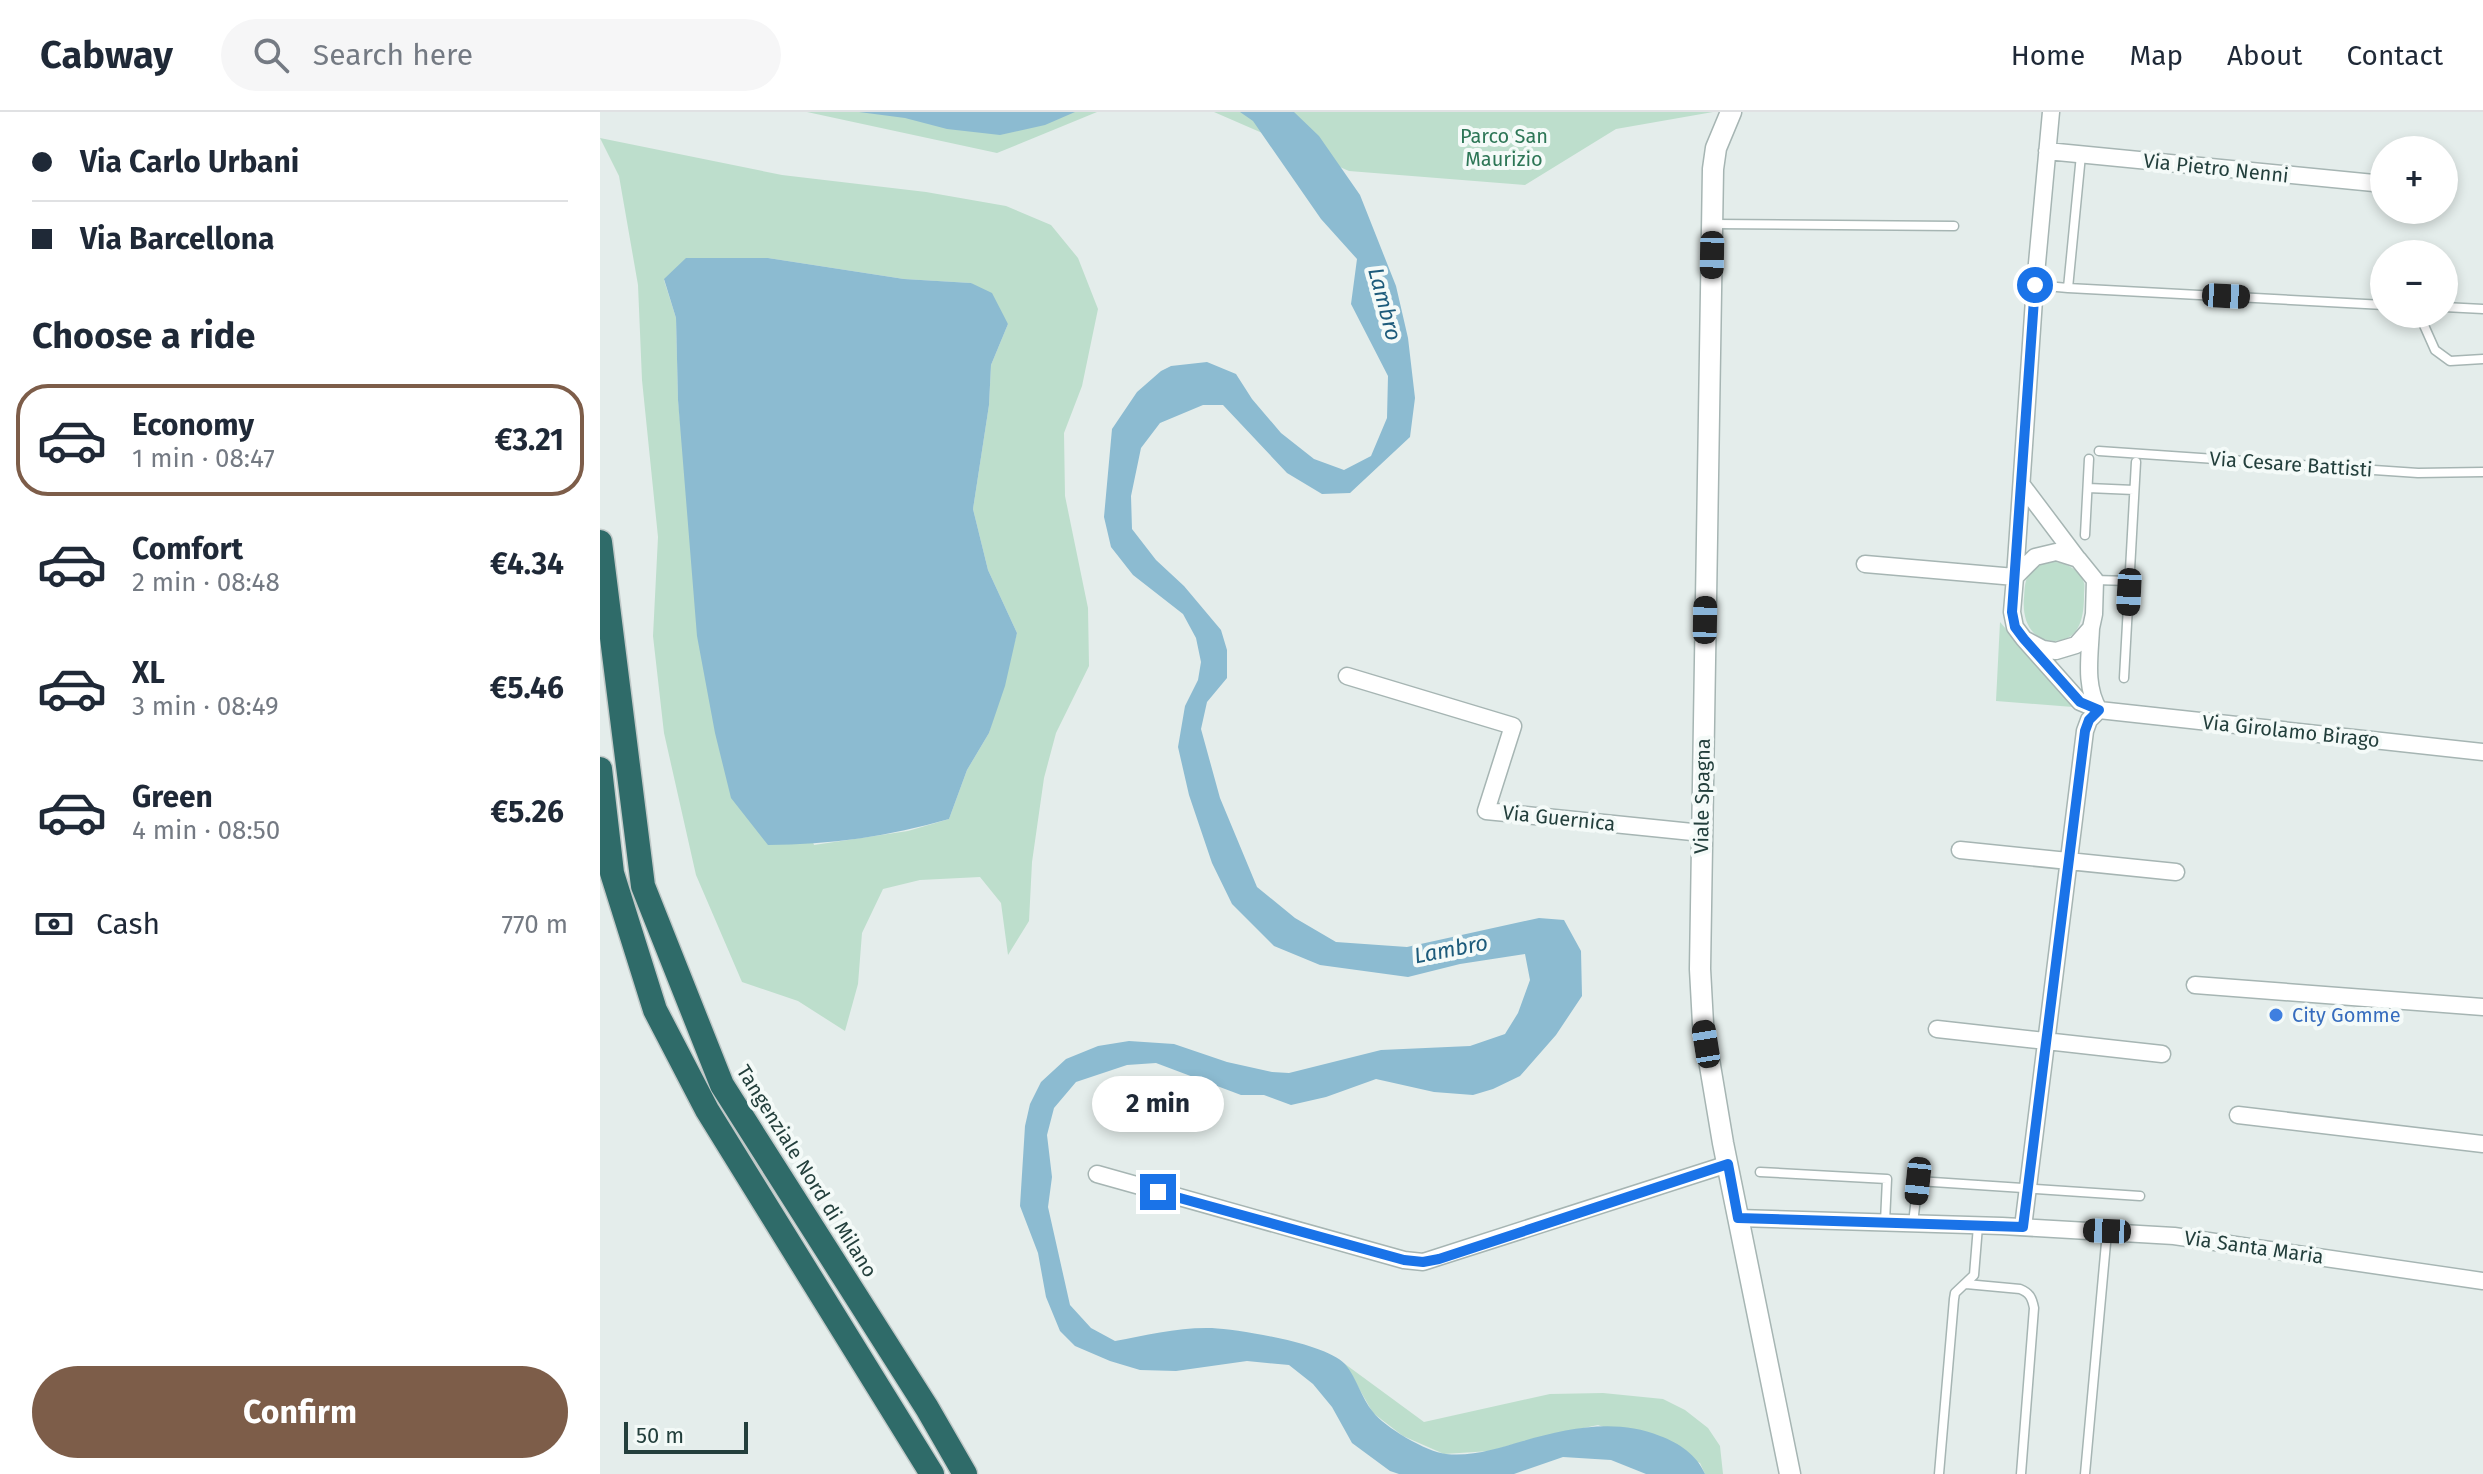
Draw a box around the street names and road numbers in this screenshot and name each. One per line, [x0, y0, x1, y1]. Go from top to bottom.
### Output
street label: Via Pietro Nenni [2142, 148, 2290, 188]
street label: Via Cesare Battisti [2209, 446, 2373, 482]
street label: Via Girolamo Birago [2201, 710, 2381, 752]
street label: Viale Spagna [1689, 738, 1715, 854]
street label: Via Guernica [1501, 800, 1617, 836]
street label: Tangenziale Nord di Milano [732, 1061, 882, 1281]
street label: Via Santa Maria [2183, 1225, 2325, 1269]

